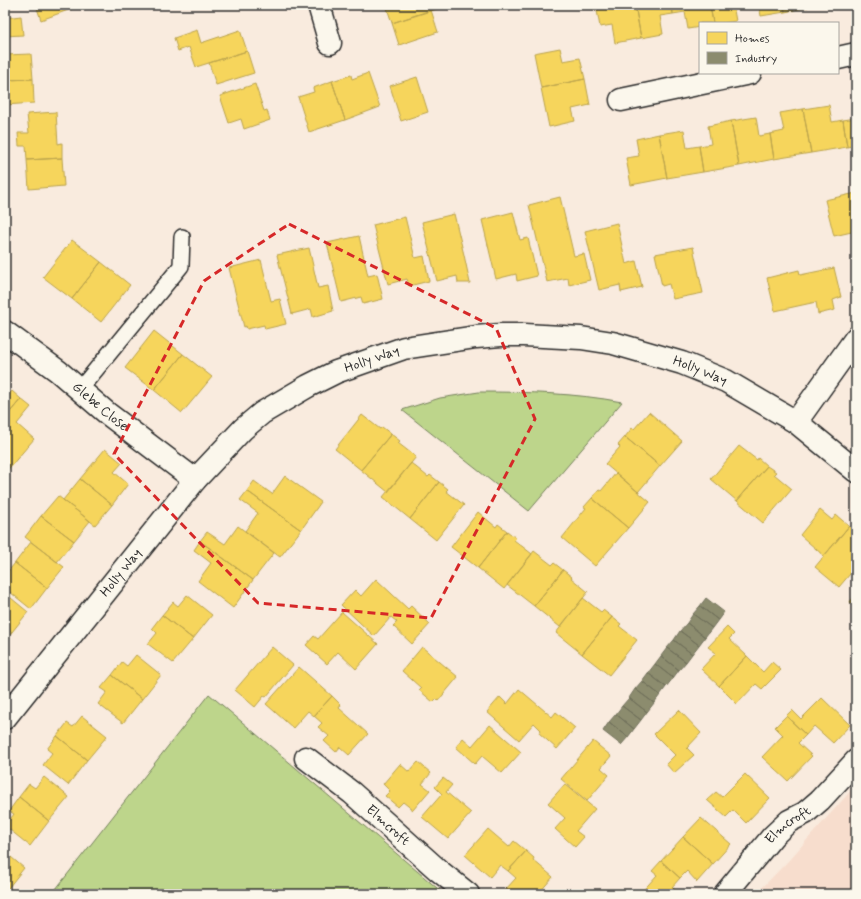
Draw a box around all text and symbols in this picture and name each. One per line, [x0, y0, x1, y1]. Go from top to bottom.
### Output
legend [699, 22, 839, 74]
text: Homes [735, 31, 770, 47]
text: Industry [735, 51, 777, 67]
street label: Holly Way [342, 341, 402, 377]
street label: Holly Way [671, 352, 730, 390]
street label: Glebe Close [68, 378, 132, 435]
street label: Holly Way [96, 545, 146, 601]
street label: Elmcroft [362, 801, 414, 850]
street label: Elmcroft [761, 803, 815, 848]

